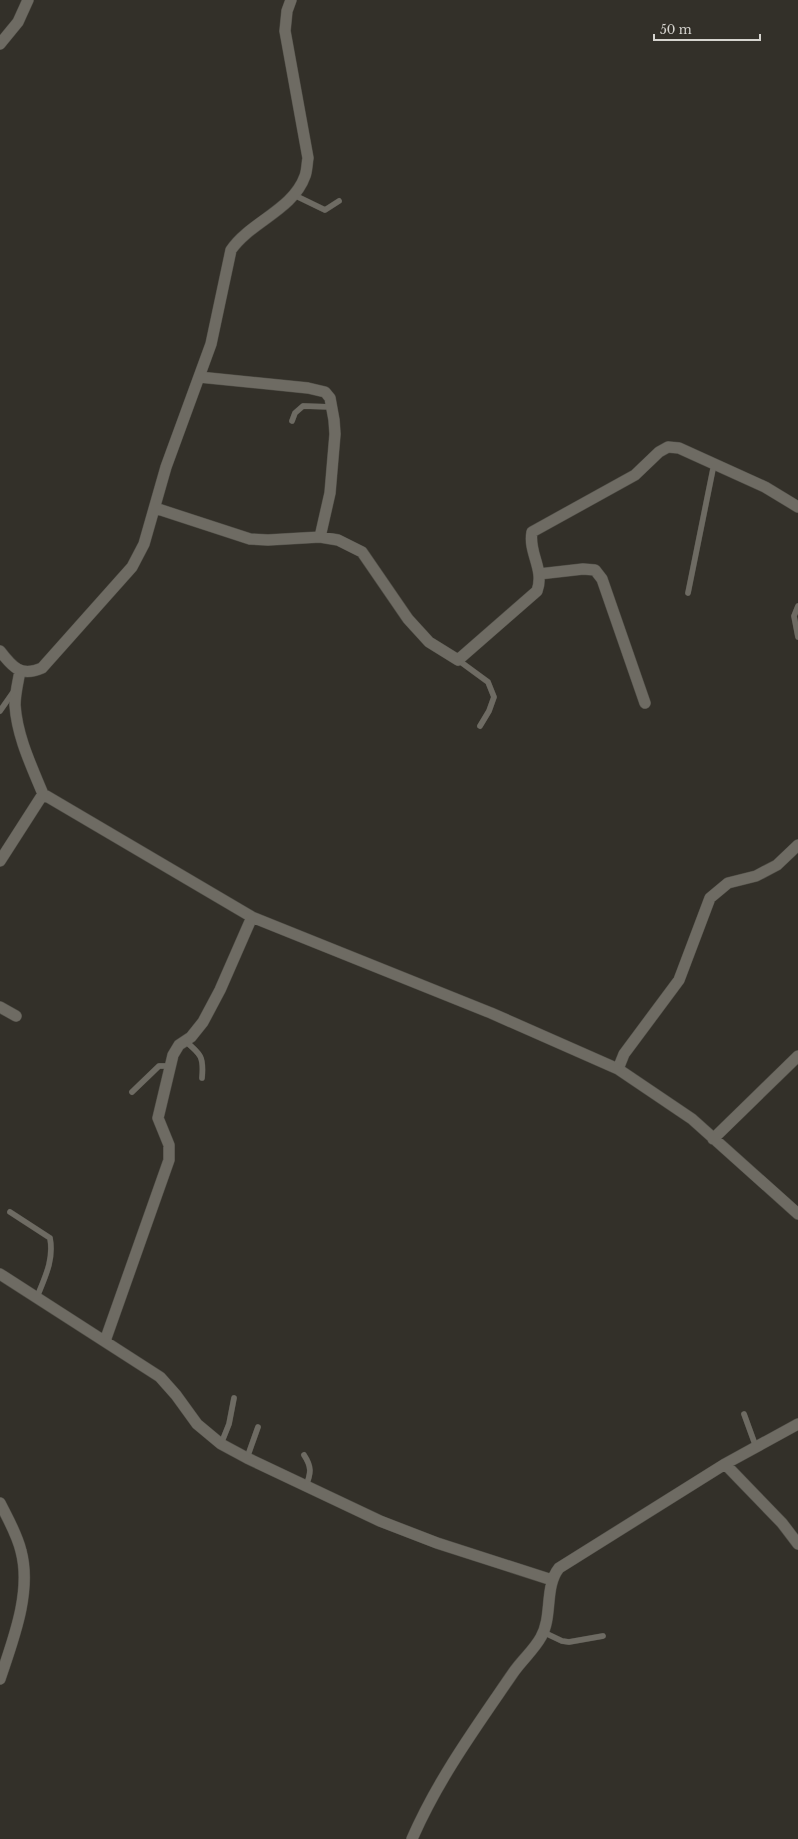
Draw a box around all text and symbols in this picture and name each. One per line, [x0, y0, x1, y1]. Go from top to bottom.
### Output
scale bar [654, 16, 760, 42]
text: 50 m [660, 22, 692, 37]

